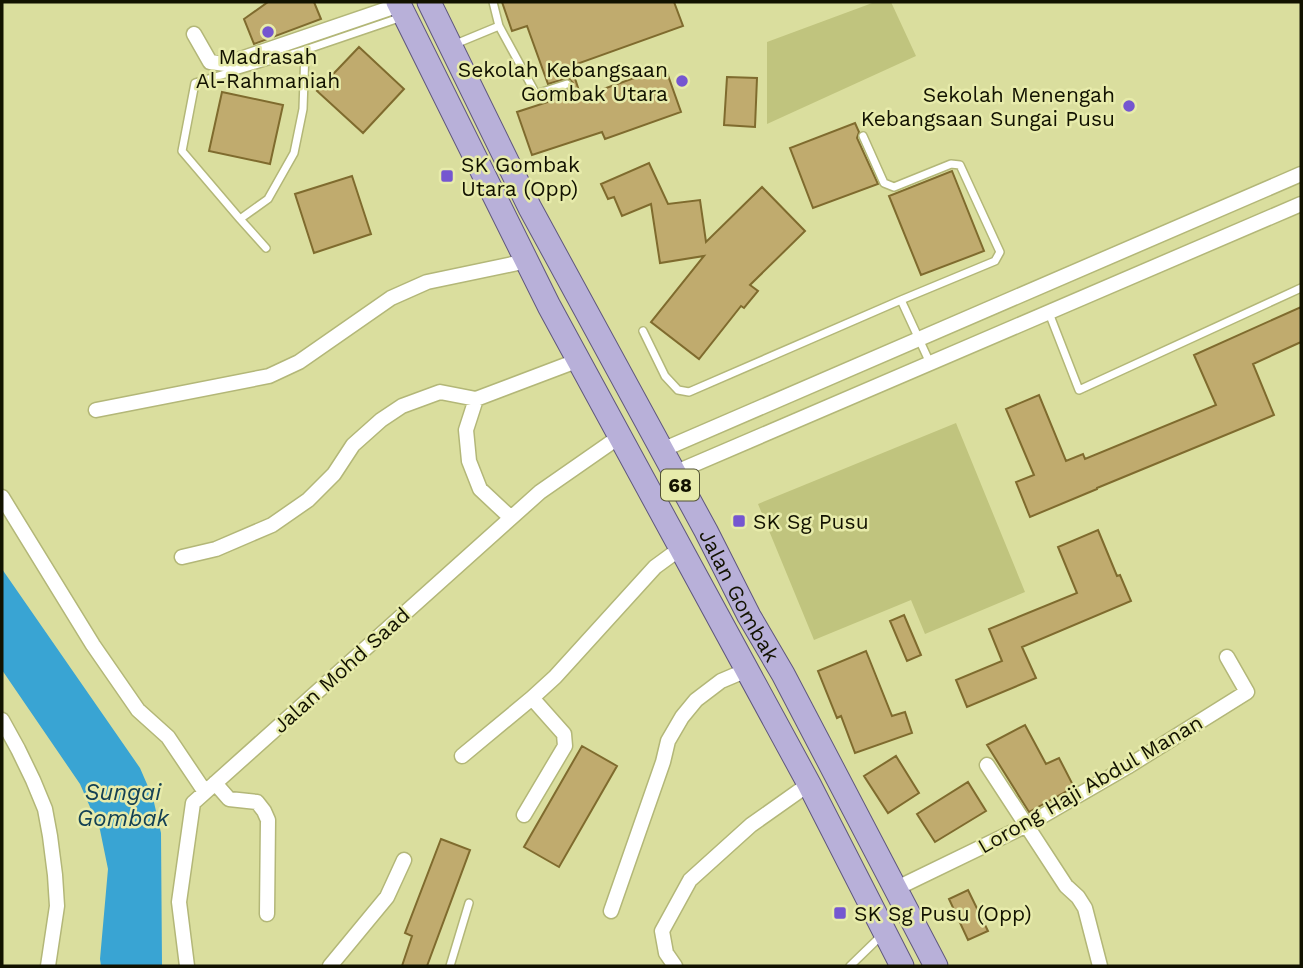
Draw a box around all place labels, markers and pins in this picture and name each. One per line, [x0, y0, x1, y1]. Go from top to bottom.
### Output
marker: Madrasah Al-Rahmaniah [260, 24, 276, 40]
place label: Madrasah Al-Rahmaniah [196, 44, 340, 93]
place label: Sekolah Kebangsaan Gombak Utara [458, 57, 668, 106]
marker: Sekolah Kebangsaan Gombak Utara [674, 73, 690, 89]
place label: Sekolah Menengah Kebangsaan Sungai Pusu [861, 82, 1115, 131]
marker: Sekolah Menengah Kebangsaan Sungai Pusu [1121, 98, 1137, 114]
place label: SK Gombak Utara (Opp) [461, 152, 580, 201]
marker: SK Gombak Utara (Opp) [439, 168, 455, 184]
place label: SK Sg Pusu [753, 509, 869, 534]
marker: SK Sg Pusu [731, 513, 747, 529]
place label: SK Sg Pusu (Opp) [854, 901, 1032, 926]
marker: SK Sg Pusu (Opp) [832, 905, 848, 921]

